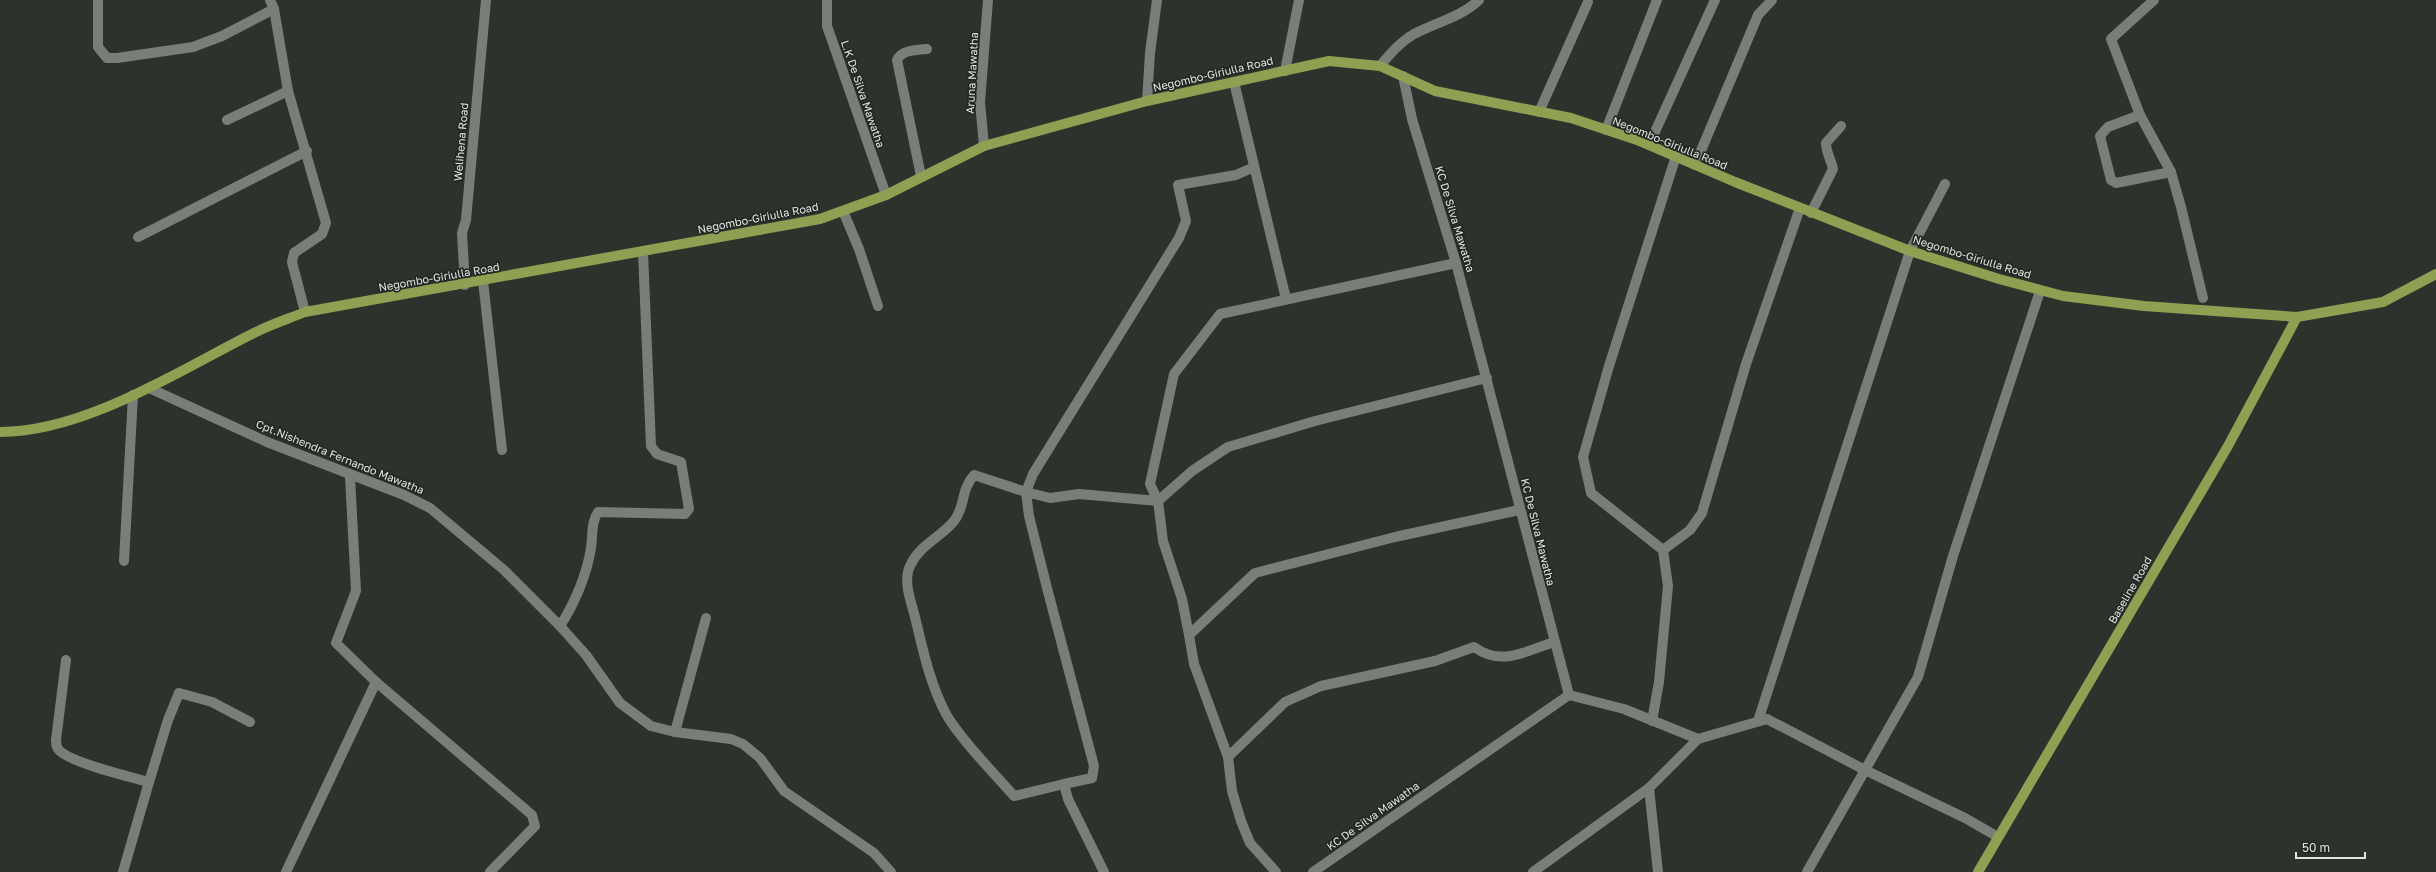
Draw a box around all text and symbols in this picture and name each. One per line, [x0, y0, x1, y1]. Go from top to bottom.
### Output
street label: Aruna Mawatha [963, 32, 980, 114]
street label: L.K De Silva Mawatha [839, 38, 888, 149]
street label: Negombo-Giriulla Road [1152, 53, 1274, 94]
street label: Welihena Road [451, 102, 470, 182]
street label: Negombo-Giriulla Road [1611, 113, 1730, 172]
street label: KC De Silva Mawatha [1433, 164, 1478, 273]
street label: Negombo-Giriulla Road [696, 199, 819, 236]
street label: Negombo-Giriulla Road [1911, 232, 2033, 281]
street label: Negombo-Giriulla Road [377, 259, 501, 294]
street label: Cpt.Nishendra Fernando Mawatha [254, 417, 426, 496]
street label: KC De Silva Mawatha [1519, 477, 1558, 587]
street label: Baseline Road [2105, 554, 2154, 626]
street label: KC De Silva Mawatha [1324, 779, 1422, 853]
scale bar [2296, 834, 2365, 860]
text: 50 m [2302, 840, 2330, 855]

